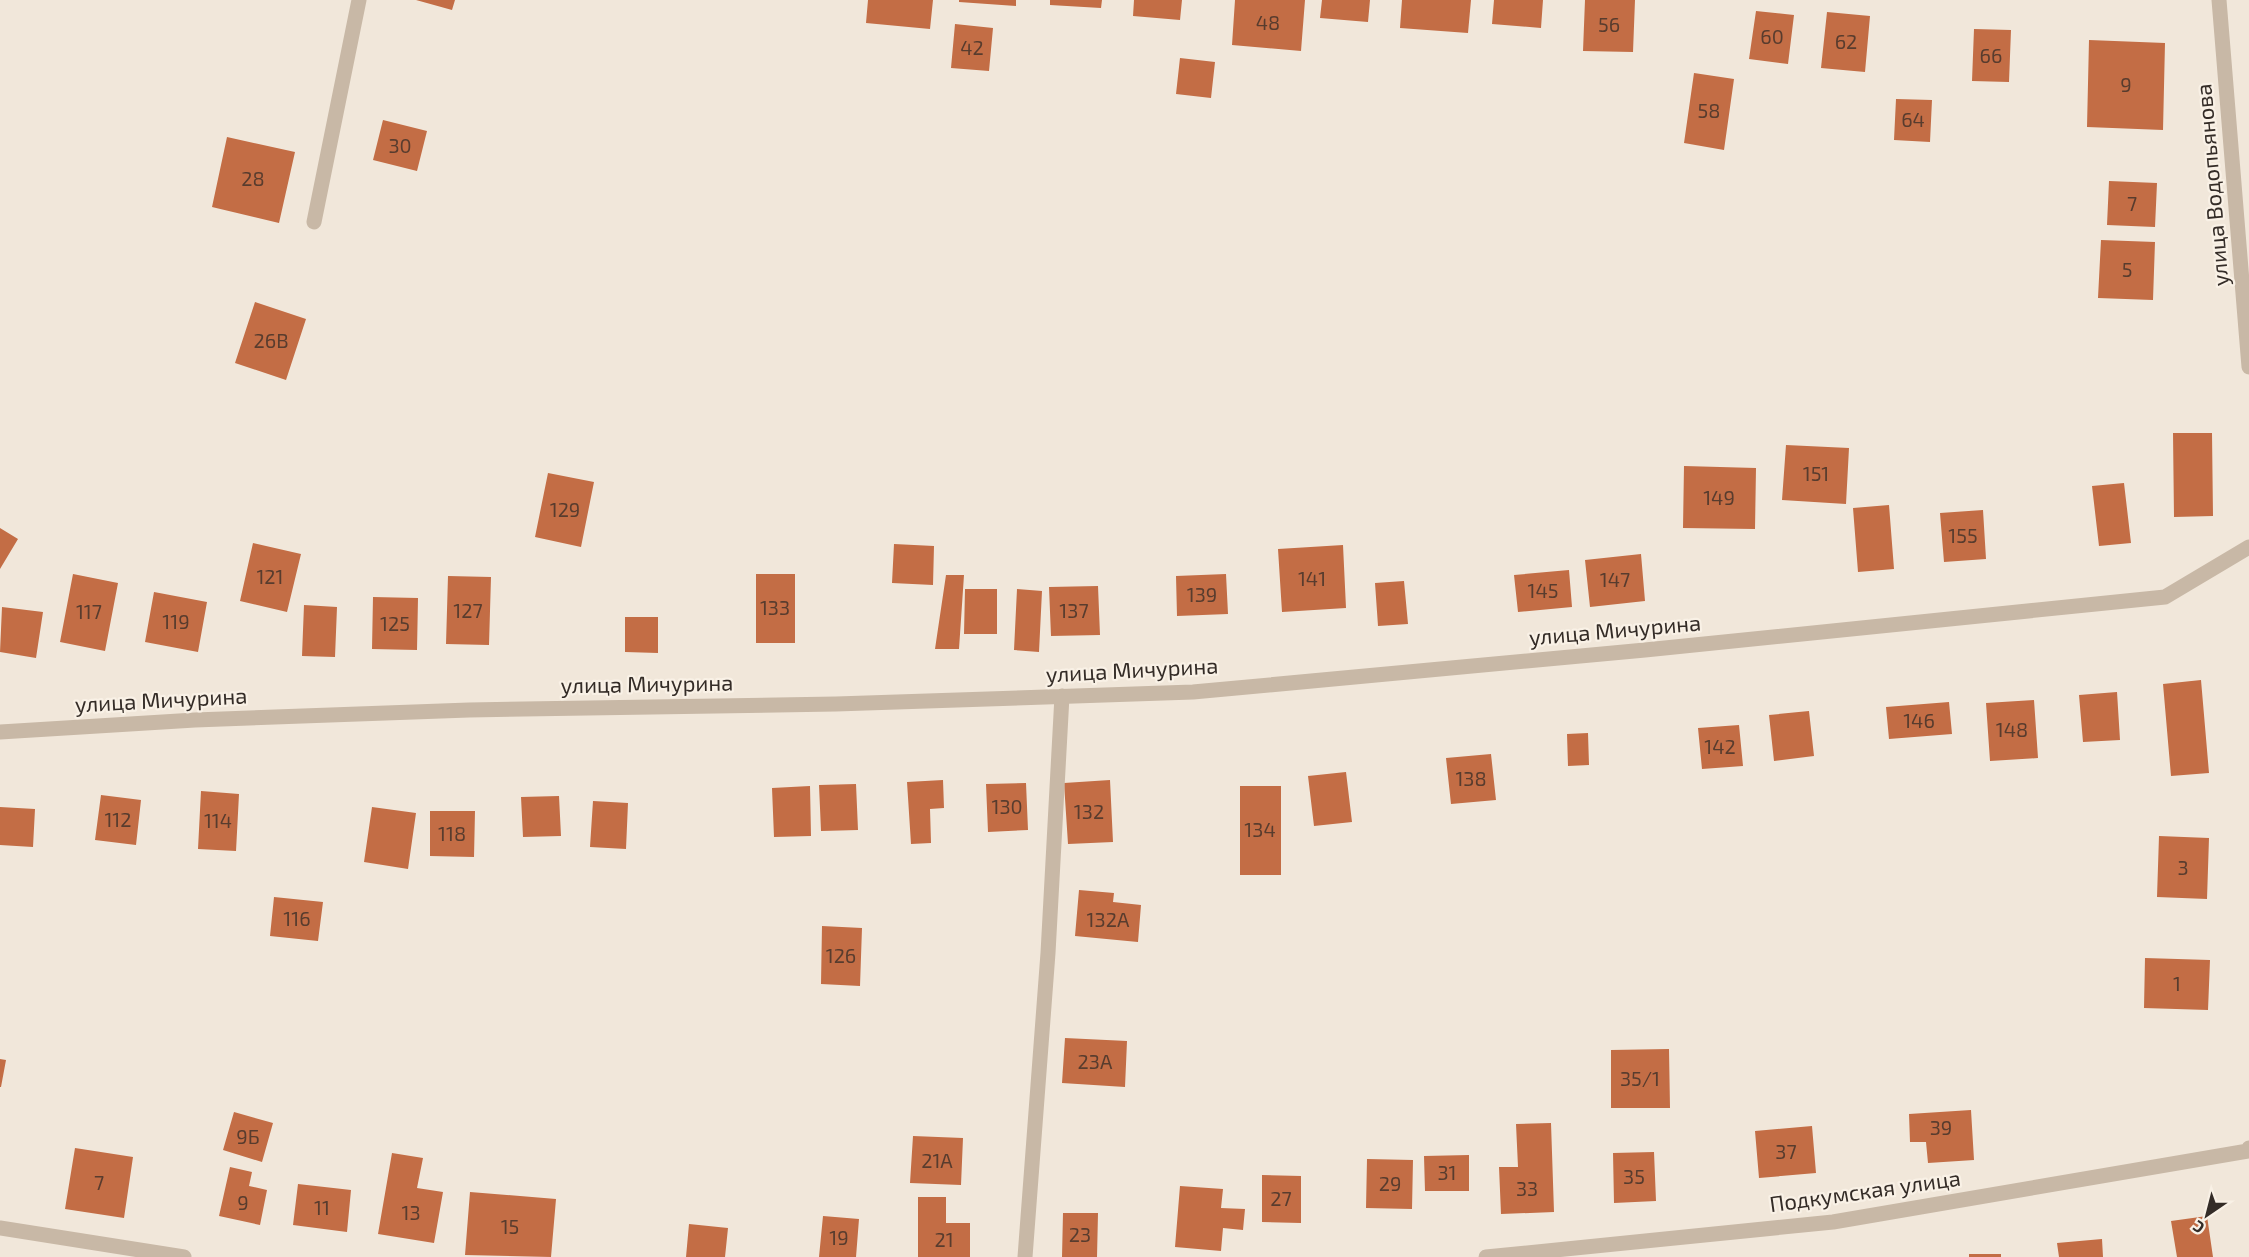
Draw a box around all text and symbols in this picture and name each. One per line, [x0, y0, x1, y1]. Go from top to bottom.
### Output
house number: 48 [1256, 10, 1280, 34]
house number: 56 [1598, 12, 1620, 36]
house number: 60 [1760, 24, 1784, 48]
house number: 62 [1835, 29, 1857, 53]
house number: 42 [960, 35, 984, 59]
house number: 66 [1980, 43, 2002, 67]
house number: 9 [2120, 72, 2132, 96]
street label: улица Водопьянова [2189, 83, 2234, 287]
house number: 58 [1698, 98, 1720, 122]
house number: 64 [1901, 107, 1925, 131]
house number: 30 [388, 133, 412, 157]
house number: 28 [241, 166, 265, 190]
house number: 7 [2127, 191, 2137, 215]
house number: 5 [2122, 257, 2132, 281]
house number: 26В [253, 328, 289, 352]
house number: 151 [1803, 461, 1829, 485]
house number: 149 [1703, 485, 1735, 509]
house number: 129 [550, 497, 580, 521]
house number: 155 [1948, 523, 1978, 547]
house number: 121 [256, 564, 284, 588]
house number: 141 [1298, 566, 1326, 590]
house number: 147 [1600, 567, 1630, 591]
house number: 145 [1528, 578, 1558, 602]
house number: 139 [1187, 582, 1217, 606]
house number: 133 [760, 595, 790, 619]
house number: 127 [453, 598, 483, 622]
house number: 137 [1059, 598, 1089, 622]
house number: 117 [76, 599, 102, 623]
house number: 119 [162, 609, 190, 633]
street label: улица Мичурина [1528, 609, 1702, 650]
house number: 125 [380, 611, 410, 635]
street label: улица Мичурина [1045, 652, 1219, 688]
street label: улица Мичурина [560, 668, 734, 699]
street label: улица Мичурина [74, 682, 248, 718]
house number: 146 [1903, 708, 1935, 732]
house number: 148 [1996, 717, 2028, 741]
house number: 142 [1704, 734, 1736, 758]
house number: 138 [1455, 766, 1487, 790]
house number: 130 [991, 794, 1023, 818]
house number: 132 [1074, 799, 1104, 823]
house number: 112 [104, 807, 132, 831]
house number: 114 [204, 808, 232, 832]
house number: 134 [1244, 817, 1276, 841]
house number: 118 [438, 821, 466, 845]
house number: 3 [2177, 855, 2189, 879]
house number: 116 [283, 906, 311, 930]
house number: 132А [1087, 907, 1130, 931]
house number: 126 [826, 943, 856, 967]
house number: 1 [2173, 971, 2181, 995]
house number: 23А [1078, 1049, 1113, 1073]
house number: 35/1 [1620, 1066, 1660, 1090]
house number: 39 [1930, 1115, 1952, 1139]
house number: 9Б [236, 1124, 260, 1148]
house number: 37 [1775, 1139, 1797, 1163]
house number: 21А [921, 1148, 953, 1172]
house number: 31 [1437, 1160, 1457, 1184]
house number: 35 [1623, 1164, 1645, 1188]
street label: Подкумская улица [1768, 1164, 1962, 1217]
house number: 7 [94, 1170, 104, 1194]
house number: 29 [1379, 1171, 1401, 1195]
house number: 33 [1516, 1176, 1538, 1200]
north arrow [2177, 1185, 2237, 1245]
house number: 27 [1270, 1186, 1292, 1210]
house number: 9 [237, 1190, 249, 1214]
house number: 11 [314, 1195, 330, 1219]
house number: 13 [401, 1200, 421, 1224]
house number: 15 [501, 1214, 519, 1238]
text: С [2189, 1217, 2207, 1238]
house number: 23 [1069, 1222, 1091, 1246]
house number: 19 [829, 1225, 849, 1249]
house number: 21 [934, 1227, 954, 1251]

